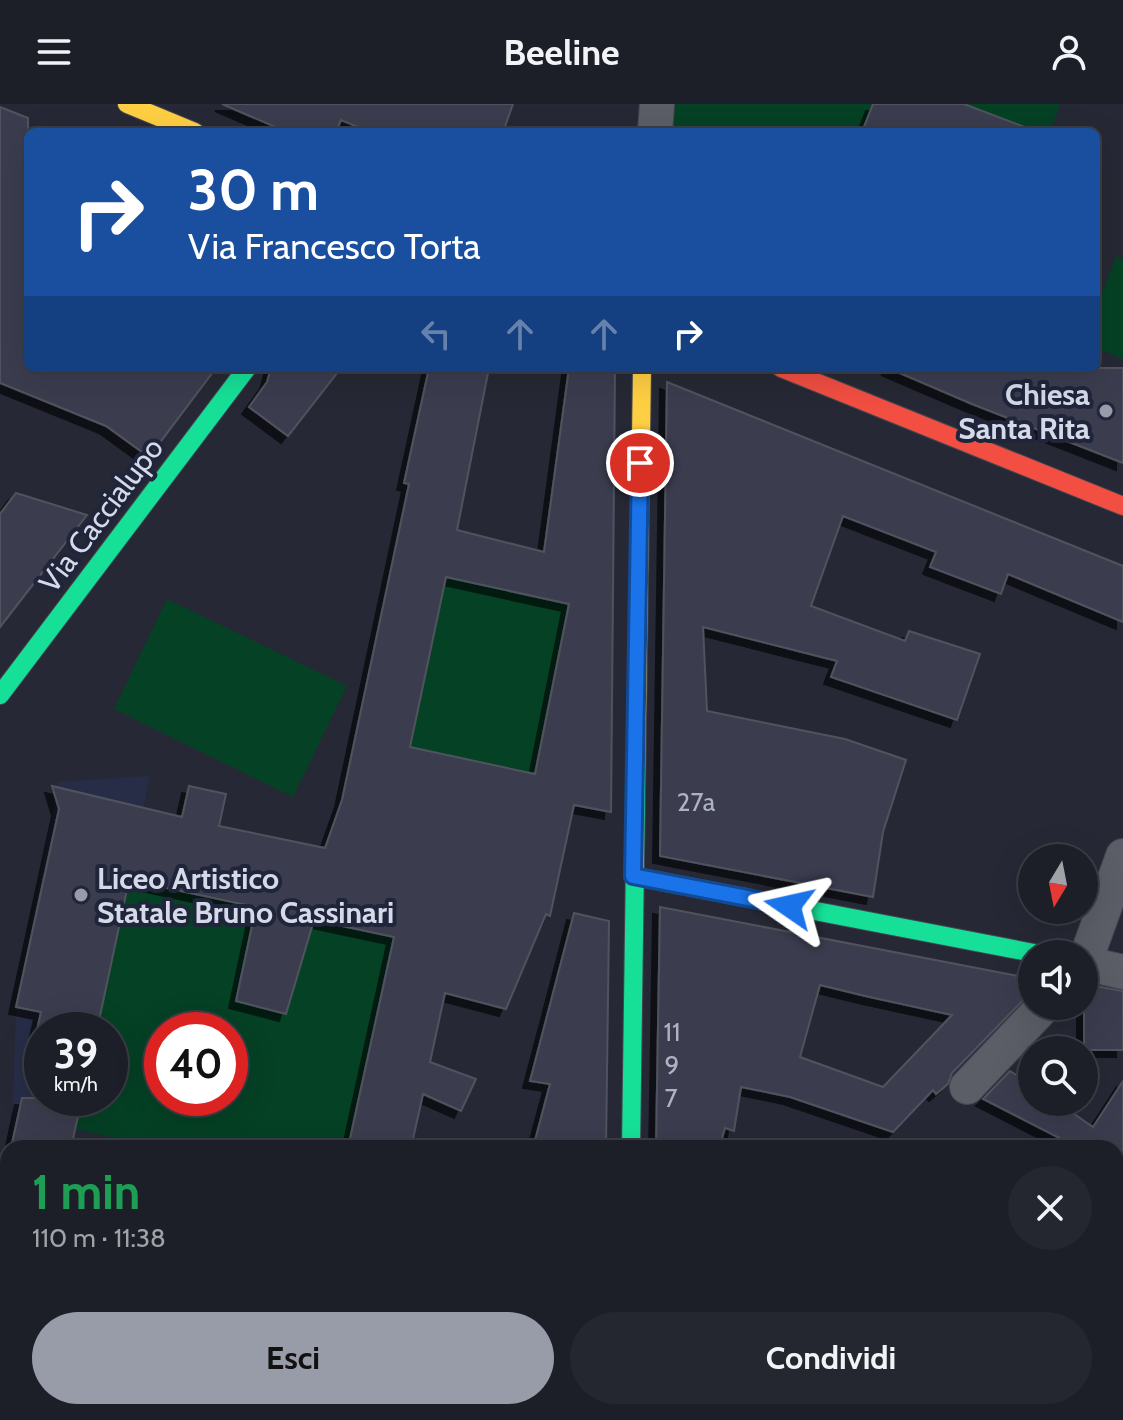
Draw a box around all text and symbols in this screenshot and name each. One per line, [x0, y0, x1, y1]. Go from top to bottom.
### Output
icon: menu [32, 30, 76, 74]
text: Beeline [503, 30, 620, 74]
icon: person [1047, 30, 1091, 74]
text: 30 m [188, 156, 319, 224]
icon: right [56, 160, 160, 264]
text: Via Francesco Torta [188, 224, 481, 268]
icon: left [414, 312, 458, 356]
icon: ahead [498, 312, 542, 356]
icon: ahead [582, 312, 626, 356]
icon: right [666, 312, 710, 356]
place label: Chiesa Santa Rita [958, 376, 1090, 447]
marker: Chiesa Santa Rita [1097, 402, 1115, 420]
pin [606, 429, 674, 497]
street label: Via Caccialupo [31, 430, 171, 600]
icon: arrive [618, 441, 662, 485]
house number: 27a [677, 786, 716, 818]
north arrow [1018, 844, 1098, 924]
map controls [1018, 844, 1098, 1116]
place label: Liceo Artistico Statale Bruno Cassinari [97, 860, 394, 931]
position arrow [747, 864, 831, 948]
marker: Liceo Artistico Statale Bruno Cassinari [72, 886, 90, 904]
button: sound [1018, 940, 1098, 1020]
speed limit sign: 40 [144, 1012, 248, 1116]
house number: 11 [664, 1016, 680, 1048]
text: 39 [54, 1029, 98, 1078]
button: search [1018, 1036, 1098, 1116]
house number: 9 [665, 1049, 679, 1081]
text: km/h [54, 1072, 98, 1096]
house number: 7 [664, 1082, 678, 1114]
text: 1 min [32, 1163, 140, 1221]
button: close [1008, 1166, 1092, 1250]
text: 110 m · 11:38 [32, 1222, 166, 1254]
button: Esci [32, 1312, 554, 1404]
button: Condividi [570, 1312, 1092, 1404]

